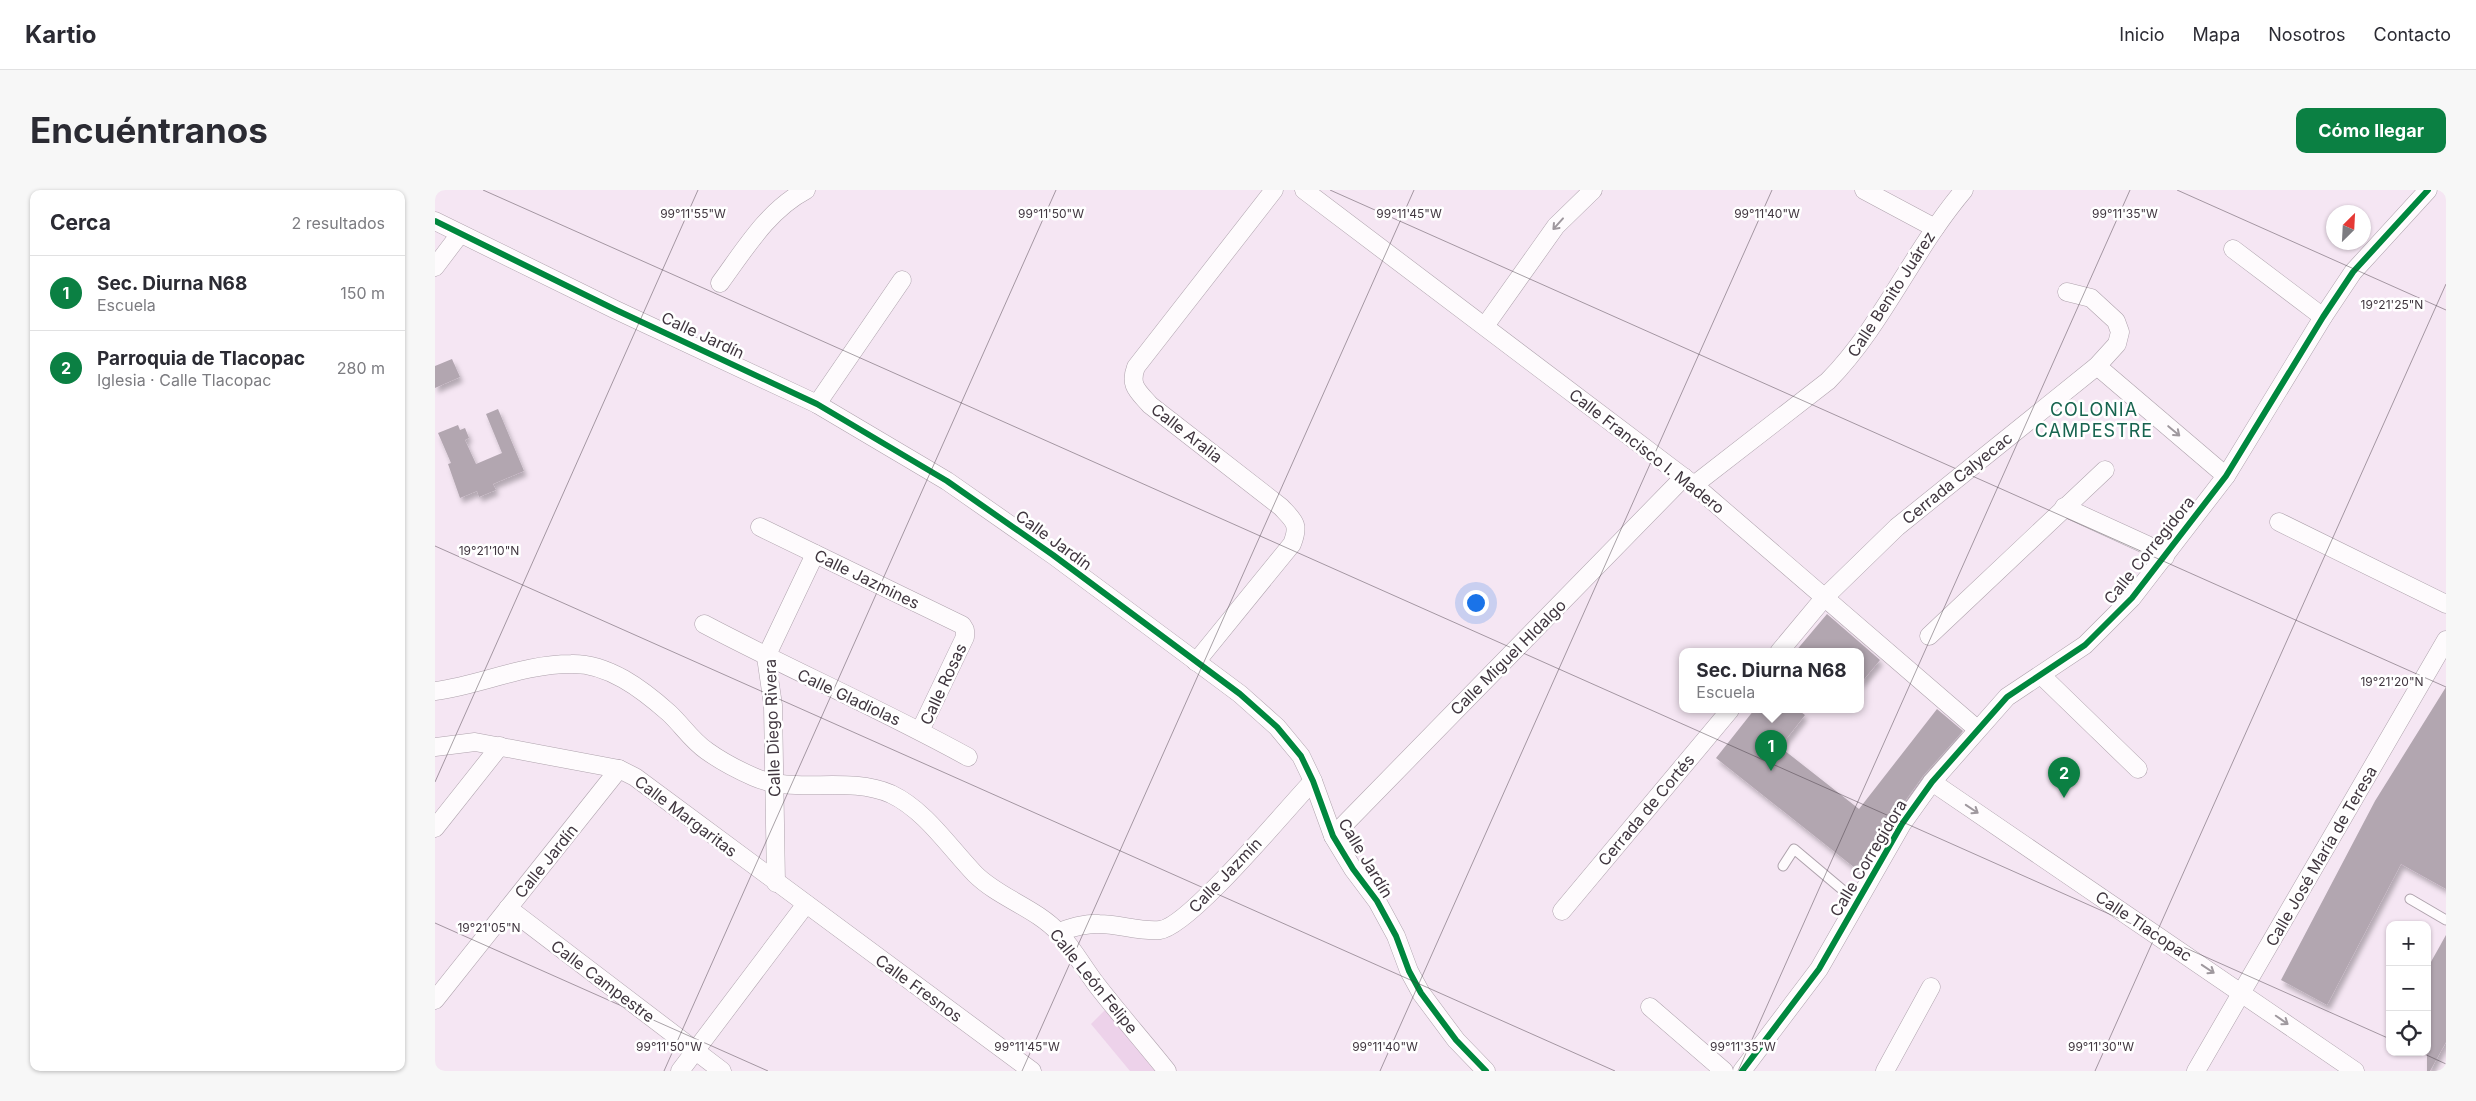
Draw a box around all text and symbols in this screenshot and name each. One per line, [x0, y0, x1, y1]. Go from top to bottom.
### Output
text: Kartio [25, 20, 96, 49]
text: Inicio [2119, 24, 2165, 45]
text: Mapa [2193, 24, 2240, 45]
text: Nosotros [2268, 24, 2346, 45]
text: Contacto [2374, 24, 2451, 45]
button: Cómo llegar [2296, 108, 2446, 153]
text: Encuéntranos [30, 109, 268, 151]
north arrow [2326, 205, 2371, 250]
text: 99°11'55"W [660, 206, 726, 221]
text: 99°11'50"W [1018, 206, 1084, 221]
text: 99°11'45"W [1376, 206, 1442, 221]
text: 99°11'40"W [1734, 206, 1800, 221]
text: 99°11'35"W [2092, 206, 2158, 221]
text: Cerca [50, 210, 111, 235]
text: 2 resultados [292, 213, 385, 233]
one-way arrow [1552, 218, 1564, 231]
street label: Calle Benito Juárez [1843, 227, 1939, 361]
text: Sec. Diurna N68 [97, 272, 247, 295]
text: 1 [63, 283, 69, 303]
text: 150 m [340, 283, 385, 303]
text: Escuela [97, 295, 156, 315]
text: 19°21'25"N [2361, 297, 2423, 312]
street label: Calle Jardín [658, 307, 748, 363]
text: Parroquia de Tlacopac [97, 347, 305, 370]
text: 2 [61, 358, 71, 378]
text: 280 m [337, 358, 385, 378]
text: Iglesia · Calle Tlacopac [97, 370, 271, 390]
street label: Calle Francisco I. Madero [1565, 384, 1729, 518]
street label: Calle Aralia [1147, 399, 1227, 467]
district label: COLONIA CAMPESTRE [2035, 399, 2153, 441]
one-way arrow [2167, 425, 2180, 436]
street label: Cerrada Calyecac [1898, 428, 2016, 528]
street label: Calle Corregidora [2099, 492, 2199, 608]
street label: Calle Jardín [1012, 506, 1096, 574]
text: 19°21'10"N [459, 543, 519, 558]
street label: Calle Jazmines [811, 545, 923, 613]
your location [1463, 590, 1489, 616]
street label: Calle Miguel HIdalgo [1446, 595, 1570, 719]
street label: Calle Rosas [915, 640, 971, 728]
popup [1679, 648, 1864, 713]
street label: Calle Diego Rivera [760, 659, 784, 797]
text: Sec. Diurna N68 [1696, 659, 1847, 682]
street label: Calle Gladiolas [794, 664, 904, 730]
text: 19°21'20"N [2360, 674, 2424, 689]
text: Escuela [1696, 682, 1755, 702]
pin: 1 [1755, 730, 1787, 771]
street label: Cerrada de Cortés [1593, 750, 1699, 870]
pin: 2 [2048, 757, 2080, 798]
street label: Calle José María de Teresa [2261, 762, 2381, 950]
street label: Calle Margaritas [631, 771, 741, 861]
street label: Calle Corregidora [1825, 796, 1911, 920]
one-way arrow [1965, 805, 1979, 815]
street label: Calle Jardín [1334, 815, 1398, 901]
street label: Calle Jardín [510, 820, 582, 902]
street label: Calle Jazmín [1184, 833, 1266, 917]
street label: Calle Tlacopac [2092, 886, 2196, 966]
text: 19°21'05"N [457, 920, 521, 935]
map controls [2386, 921, 2431, 1056]
button: + [2386, 921, 2431, 966]
street label: Calle León Felipe [1046, 925, 1142, 1037]
street label: Calle Campestre [547, 935, 659, 1027]
street label: Calle Fresnos [872, 950, 966, 1026]
one-way arrow [2201, 964, 2215, 974]
button: − [2386, 966, 2431, 1011]
button: locate [2386, 1011, 2431, 1056]
one-way arrow [2275, 1015, 2289, 1025]
text: 99°11'50"W [636, 1039, 702, 1054]
text: 99°11'45"W [994, 1039, 1060, 1054]
text: 99°11'40"W [1352, 1039, 1418, 1054]
text: 99°11'35"W [1710, 1039, 1776, 1054]
text: 99°11'30"W [2068, 1039, 2134, 1054]

